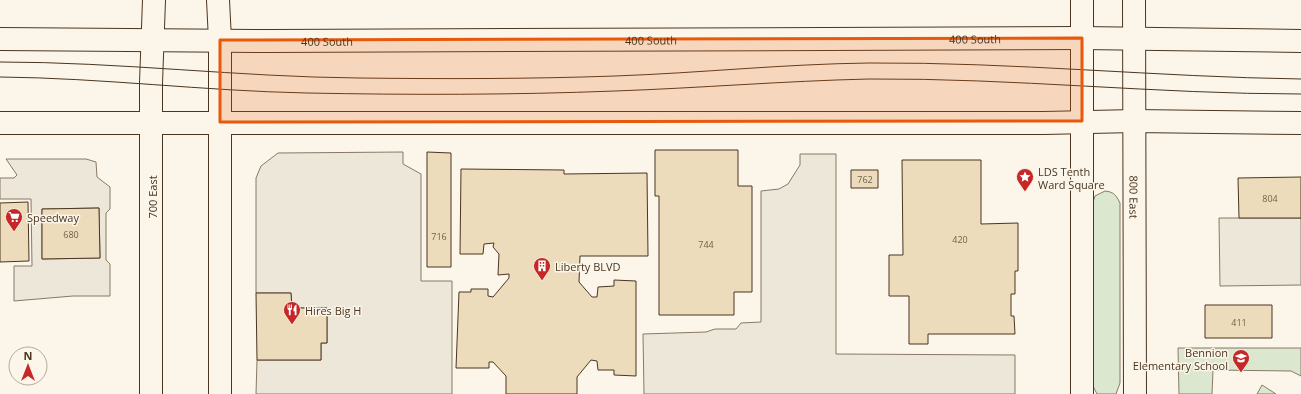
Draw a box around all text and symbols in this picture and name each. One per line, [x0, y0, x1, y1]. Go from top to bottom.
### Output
street label: 400 South [949, 31, 1001, 46]
street label: 400 South [625, 32, 677, 47]
street label: 400 South [301, 33, 353, 48]
place label: LDS Tenth Ward Square [1038, 164, 1105, 192]
place icon: LDS Tenth Ward Square [1015, 167, 1035, 192]
house number: 762 [857, 173, 873, 186]
street label: 700 East [145, 175, 160, 219]
street label: 800 East [1127, 175, 1142, 219]
house number: 804 [1262, 192, 1278, 205]
supermarket icon: Speedway [4, 207, 24, 232]
place label: Speedway [27, 210, 79, 225]
house number: 680 [63, 228, 79, 241]
house number: 716 [431, 230, 447, 243]
house number: 420 [952, 233, 968, 246]
house number: 744 [698, 238, 714, 251]
building icon: Liberty BLVD [532, 256, 552, 281]
place label: Liberty BLVD [555, 259, 621, 274]
restaurant icon: Hires Big H [282, 300, 302, 325]
place label: Hires Big H [305, 303, 361, 318]
house number: 411 [1231, 316, 1247, 329]
place label: Bennion Elementary School [1133, 345, 1228, 373]
north arrow [8, 346, 48, 386]
text: N [24, 348, 32, 363]
school or university icon: Bennion Elementary School [1231, 348, 1251, 373]

